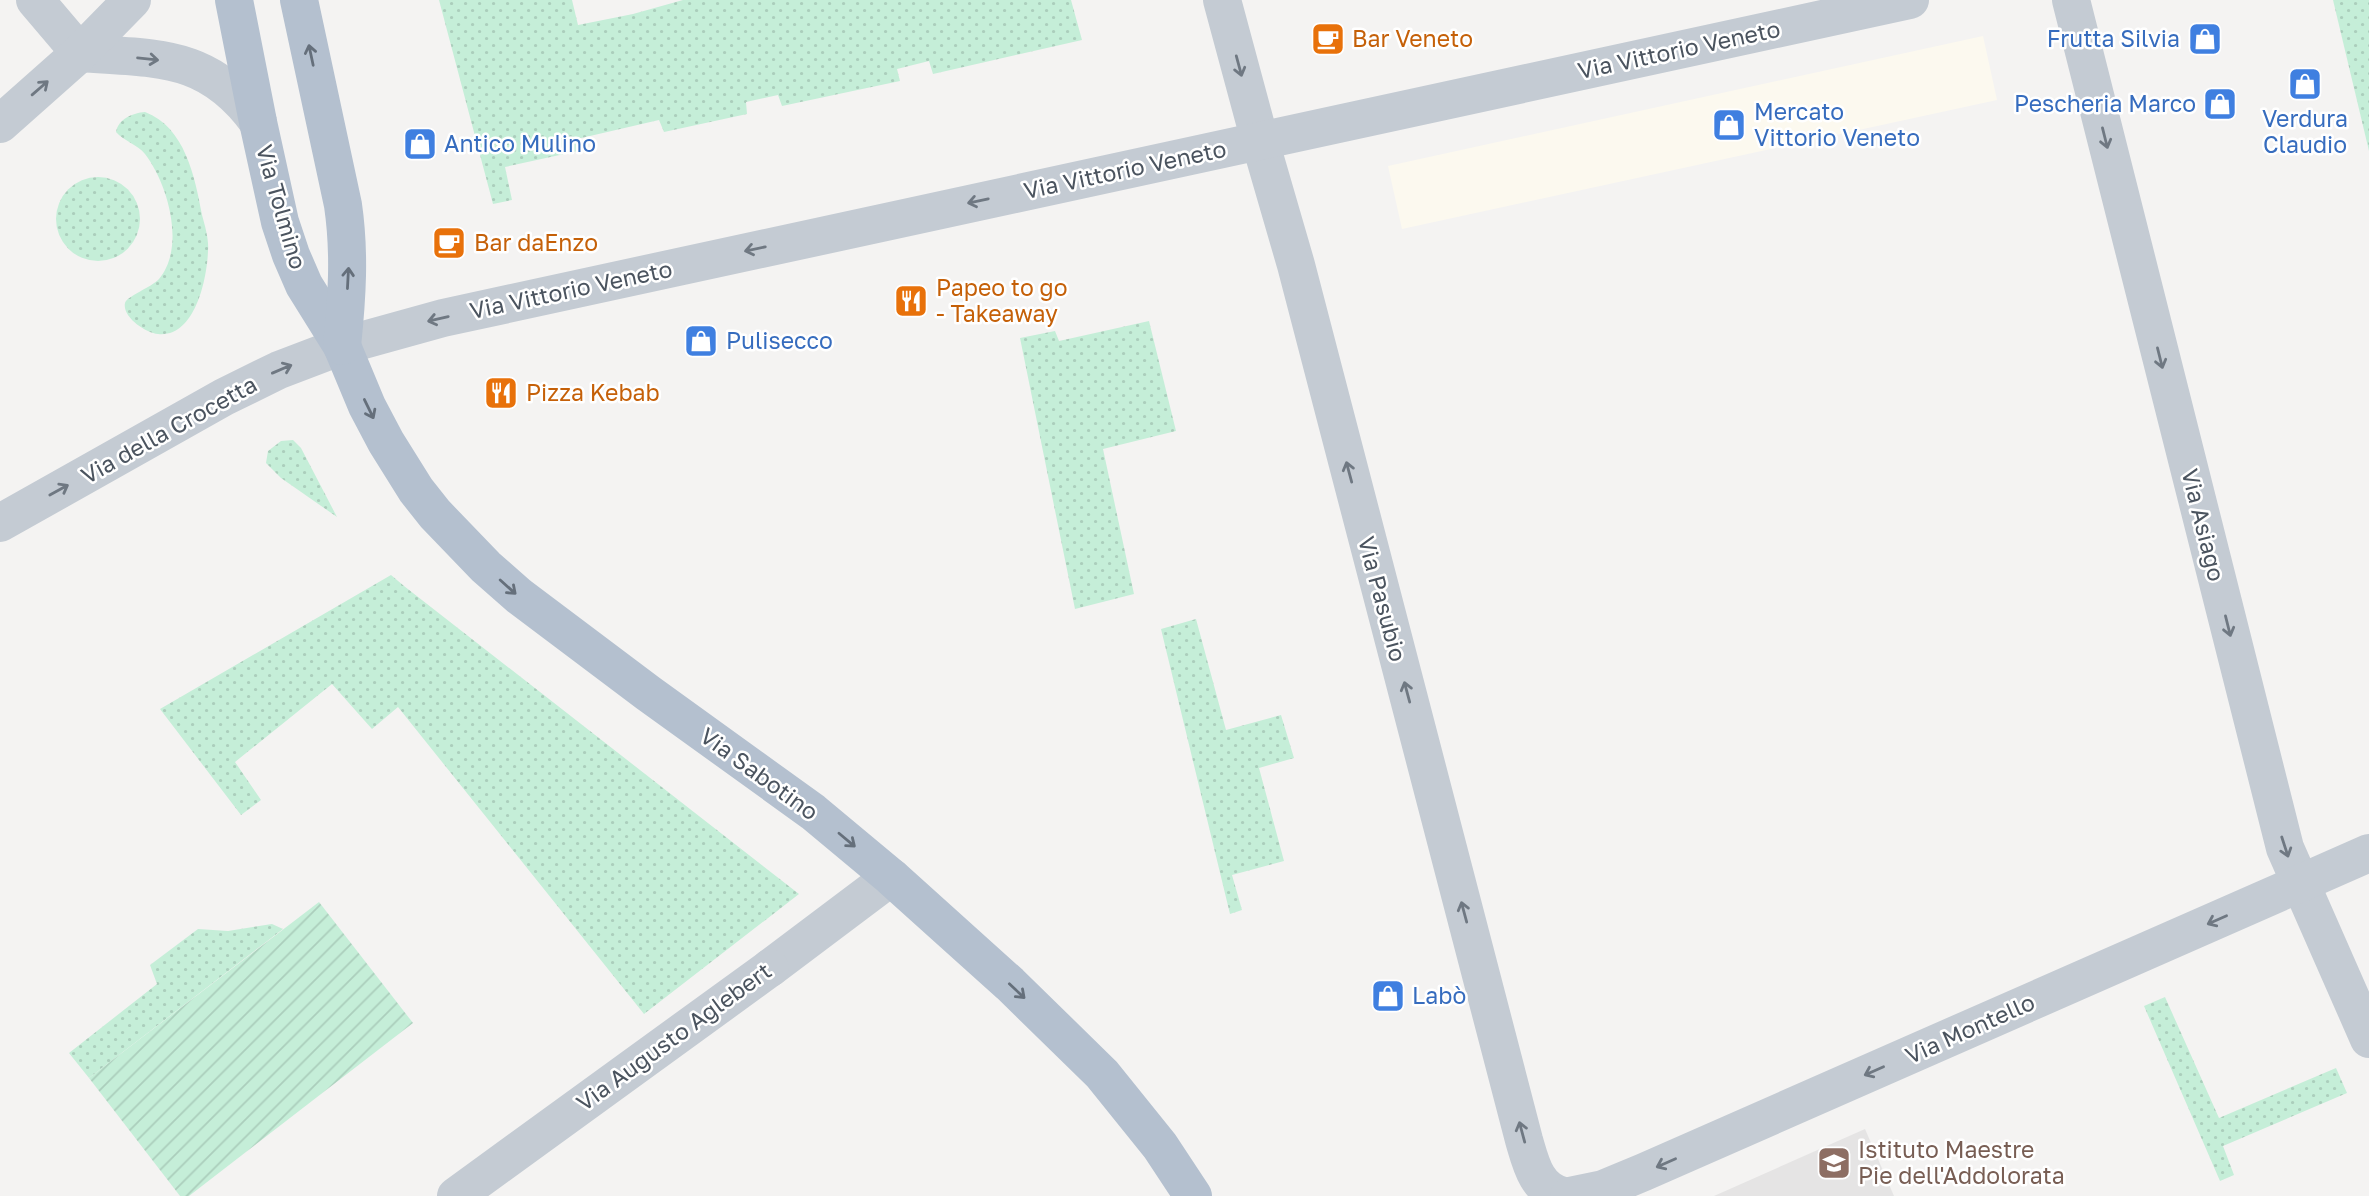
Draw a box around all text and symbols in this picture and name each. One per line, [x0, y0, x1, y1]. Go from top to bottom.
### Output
street label: Via Vittorio Veneto [1575, 14, 1783, 84]
cafe icon: Bar Veneto [1309, 20, 1347, 58]
shop icon: Frutta Silvia [2186, 20, 2224, 58]
place label: Bar Veneto [1352, 24, 1473, 52]
place label: Frutta Silvia [2047, 24, 2180, 52]
one-way arrow [303, 44, 317, 67]
one-way arrow [137, 52, 159, 65]
one-way arrow [1233, 54, 1246, 77]
shop icon: Verdura Claudio [2286, 65, 2324, 103]
one-way arrow [31, 80, 48, 97]
shop icon: Pescheria Marco [2201, 85, 2239, 123]
place label: Pescheria Marco [2014, 89, 2196, 117]
place label: Mercato Vittorio Veneto [1754, 97, 1920, 151]
place label: Verdura Claudio [2262, 104, 2348, 158]
shop icon: Mercato Vittorio Veneto [1710, 106, 1748, 144]
shop icon: Antico Mulino [401, 125, 439, 163]
one-way arrow [2099, 126, 2112, 149]
place label: Antico Mulino [444, 129, 596, 157]
street label: Via Vittorio Veneto [1021, 134, 1229, 204]
street label: Via Tolmino [251, 141, 313, 272]
one-way arrow [967, 195, 990, 209]
cafe icon: Bar daEnzo [430, 224, 468, 262]
place label: Bar daEnzo [474, 228, 598, 256]
one-way arrow [745, 244, 767, 257]
street label: Via Vittorio Veneto [467, 254, 675, 324]
one-way arrow [342, 267, 355, 290]
place label: Papeo to go - Takeaway [936, 273, 1068, 327]
restaurant icon: Papeo to go - Takeaway [892, 282, 930, 320]
one-way arrow [427, 313, 450, 327]
shop icon: Pulisecco [682, 322, 720, 360]
place label: Pulisecco [726, 326, 833, 354]
one-way arrow [2154, 346, 2167, 369]
one-way arrow [271, 362, 292, 375]
street label: Via della Crocetta [76, 369, 261, 489]
restaurant icon: Pizza Kebab [482, 374, 520, 412]
place label: Pizza Kebab [526, 378, 660, 406]
one-way arrow [362, 398, 376, 419]
one-way arrow [1342, 461, 1355, 483]
street label: Via Asiago [2176, 466, 2231, 584]
one-way arrow [49, 483, 69, 497]
street label: Via Pasubio [1353, 533, 1413, 664]
one-way arrow [499, 579, 517, 595]
one-way arrow [2222, 614, 2235, 637]
one-way arrow [1400, 681, 1413, 704]
street label: Via Sabotino [695, 721, 824, 825]
one-way arrow [838, 832, 856, 848]
one-way arrow [2280, 835, 2292, 857]
one-way arrow [1457, 901, 1470, 924]
one-way arrow [2207, 914, 2228, 927]
street label: Via Augusto Aglebert [570, 956, 776, 1116]
shop icon: Labò [1369, 977, 1407, 1015]
place label: Labò [1412, 981, 1466, 1009]
one-way arrow [1008, 982, 1026, 999]
street label: Via Montello [1901, 987, 2039, 1069]
one-way arrow [1864, 1065, 1885, 1078]
one-way arrow [1515, 1121, 1528, 1144]
place label: Istituto Maestre Pie dell'Addolorata [1858, 1135, 2065, 1189]
school or university icon: Istituto Maestre Pie dell'Addolorata [1815, 1144, 1853, 1182]
one-way arrow [1656, 1157, 1677, 1170]

